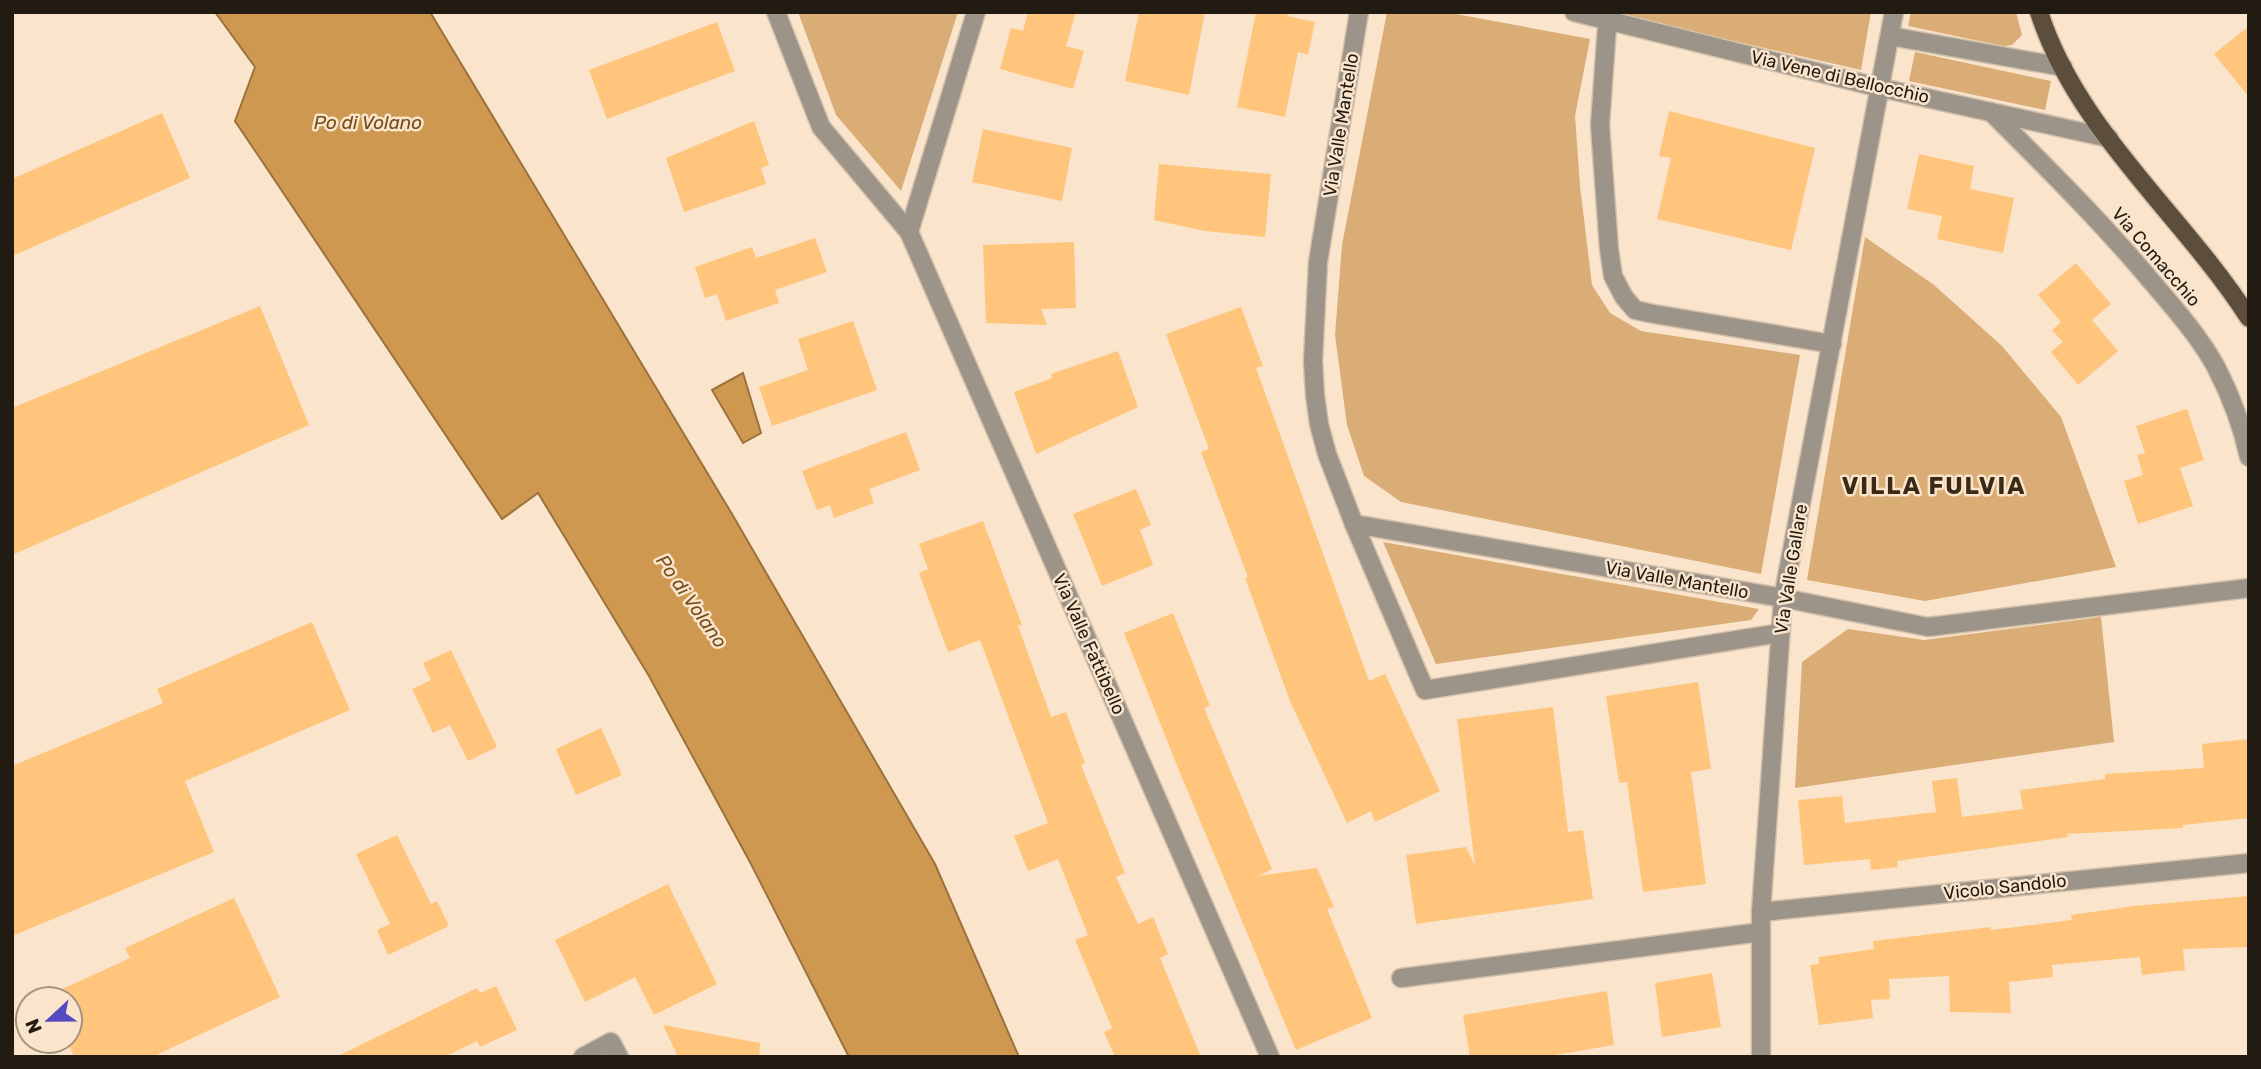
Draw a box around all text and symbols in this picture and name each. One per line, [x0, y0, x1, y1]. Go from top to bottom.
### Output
street label: Via Vene di Bellocchio [1749, 46, 1931, 108]
street label: Via Valle Mantello [1319, 52, 1363, 198]
water label: Po di Volano [314, 111, 422, 134]
street label: Via Comacchio [2107, 203, 2205, 311]
district label: VILLA FULVIA [1842, 472, 2026, 500]
street label: Via Valle Gallare [1770, 502, 1812, 636]
water label: Po di Volano [651, 550, 732, 652]
street label: Via Valle Mantello [1604, 557, 1750, 603]
street label: Via Valle Fattibello [1048, 570, 1130, 718]
street label: Vicolo Sandolo [1943, 870, 2067, 904]
north arrow [14, 985, 84, 1055]
text: N [20, 1016, 47, 1037]

